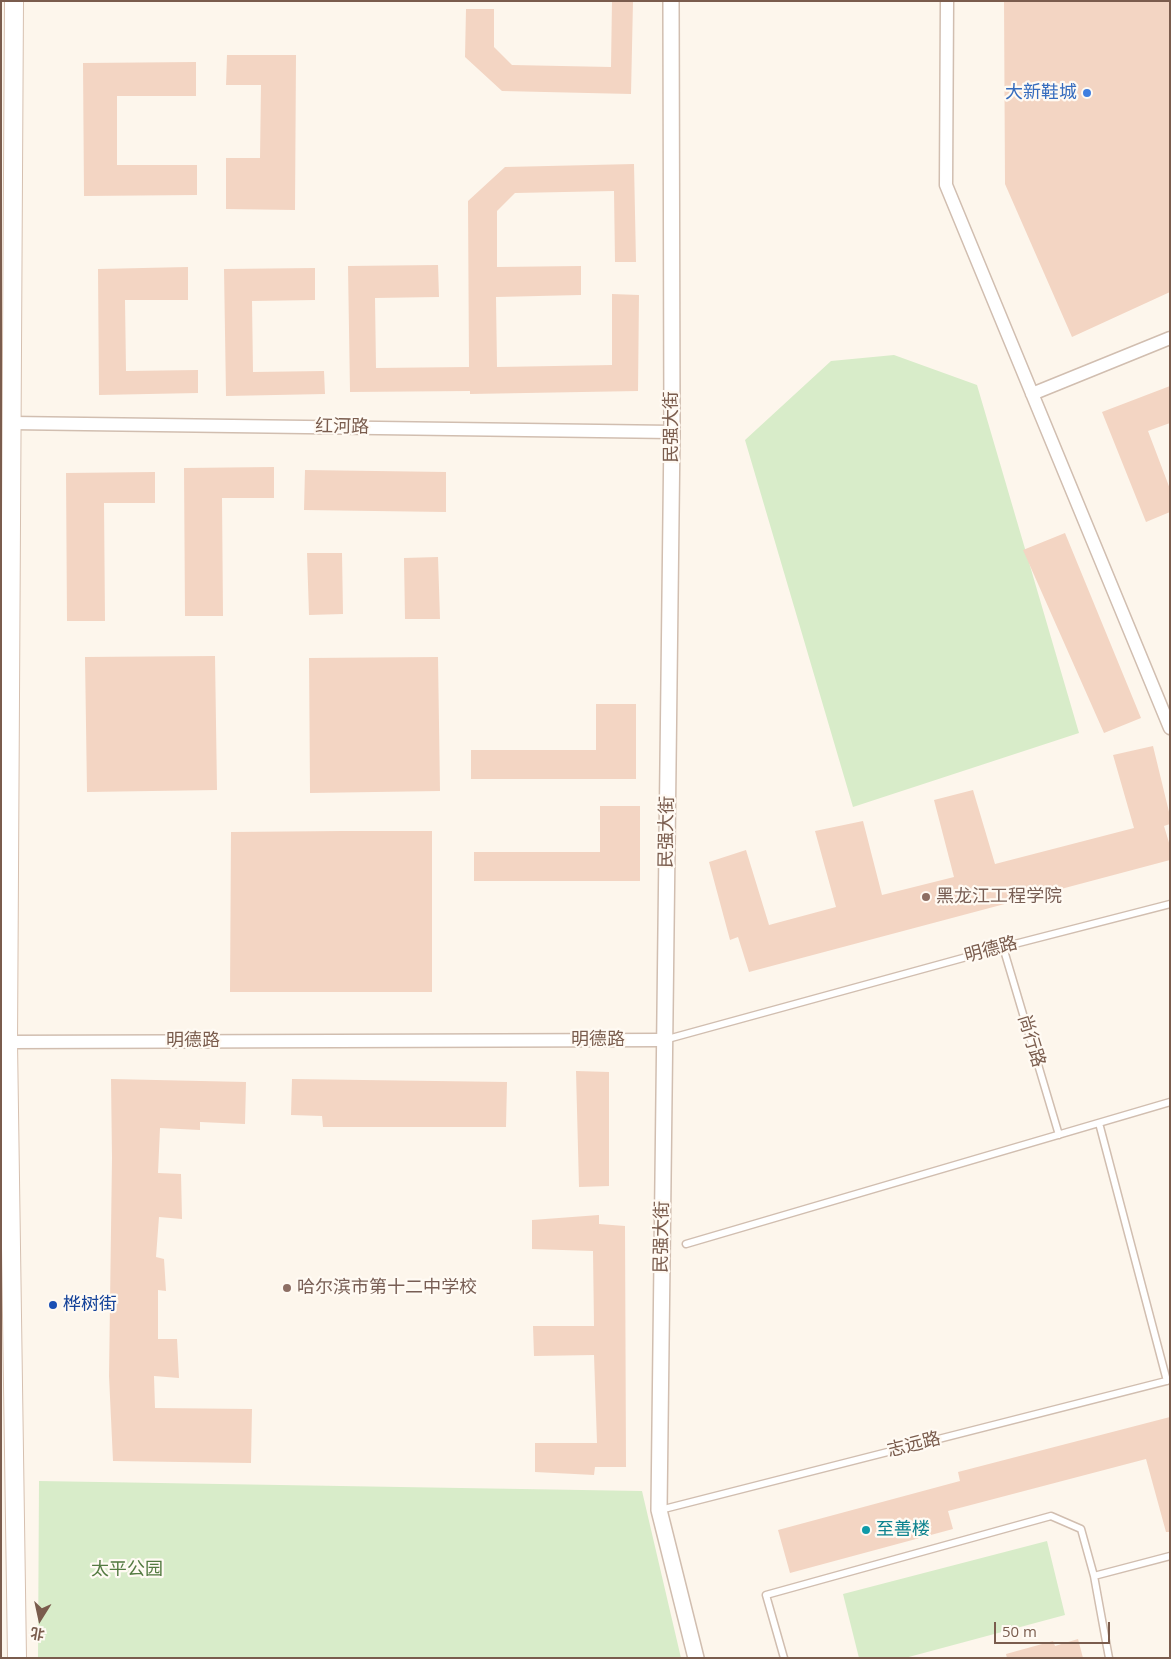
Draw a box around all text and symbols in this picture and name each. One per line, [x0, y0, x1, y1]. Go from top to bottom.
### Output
place label: 大新鞋城 [1005, 82, 1077, 104]
marker: 大新鞋城 [1081, 87, 1093, 99]
street label: 民强大街 [661, 391, 683, 463]
street label: 红河路 [315, 416, 369, 438]
street label: 民强大街 [656, 796, 678, 868]
place label: 黑龙江工程学院 [936, 886, 1062, 908]
marker: 黑龙江工程学院 [920, 891, 932, 903]
street label: 明德路 [962, 933, 1020, 967]
street label: 尚行路 [1013, 1012, 1049, 1070]
street label: 明德路 [571, 1029, 625, 1051]
street label: 明德路 [166, 1030, 220, 1052]
street label: 民强大街 [651, 1201, 673, 1273]
place label: 哈尔滨市第十二中学校 [297, 1277, 477, 1299]
marker: 哈尔滨市第十二中学校 [281, 1282, 293, 1294]
place label: 桦树街 [63, 1294, 117, 1316]
marker: 桦树街 [47, 1299, 59, 1311]
street label: 志远路 [885, 1428, 943, 1462]
place label: 至善楼 [876, 1519, 930, 1541]
marker: 至善楼 [860, 1524, 872, 1536]
park label: 太平公园 [91, 1559, 163, 1581]
north arrow [15, 1594, 65, 1644]
scale bar [996, 1612, 1112, 1644]
text: 50 m [1002, 1621, 1037, 1641]
text: 北 [29, 1624, 46, 1645]

